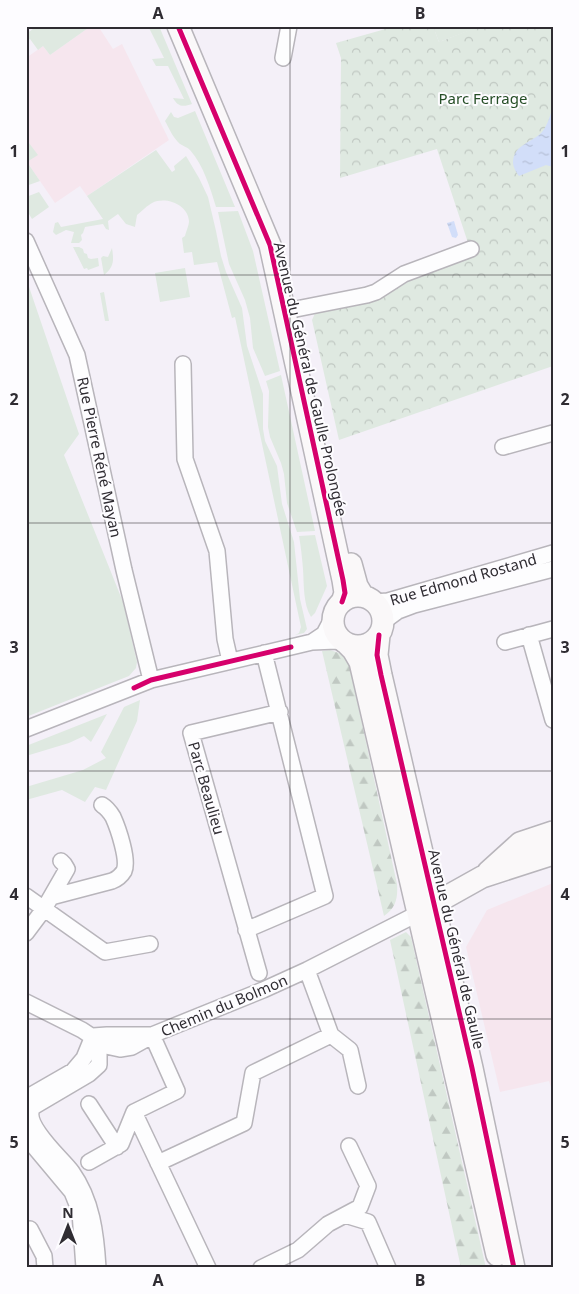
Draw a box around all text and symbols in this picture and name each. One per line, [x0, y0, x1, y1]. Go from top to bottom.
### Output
text: A [152, 2, 164, 24]
text: B [415, 2, 425, 24]
park label: Parc Ferrage [439, 88, 527, 108]
text: 1 [9, 140, 19, 162]
text: 1 [560, 140, 570, 162]
street label: Avenue du Général de Gaulle Prolongée [270, 240, 352, 518]
street label: Rue Pierre Réné Mayan [73, 375, 127, 539]
text: 2 [9, 388, 19, 410]
text: 2 [560, 388, 570, 410]
street label: Rue Edmond Rostand [387, 548, 539, 610]
text: 3 [9, 636, 19, 658]
text: 3 [560, 636, 570, 658]
street label: Parc Beaulieu [184, 739, 230, 837]
street label: Avenue du Général de Gaulle [424, 847, 490, 1051]
text: 4 [9, 883, 19, 905]
text: 4 [560, 883, 570, 905]
street label: Chemin du Bolmon [158, 969, 290, 1041]
text: 5 [9, 1131, 19, 1153]
text: 5 [560, 1131, 570, 1153]
north arrow [42, 1202, 92, 1252]
text: N [62, 1203, 74, 1222]
text: A [152, 1269, 164, 1291]
text: B [415, 1269, 425, 1291]

